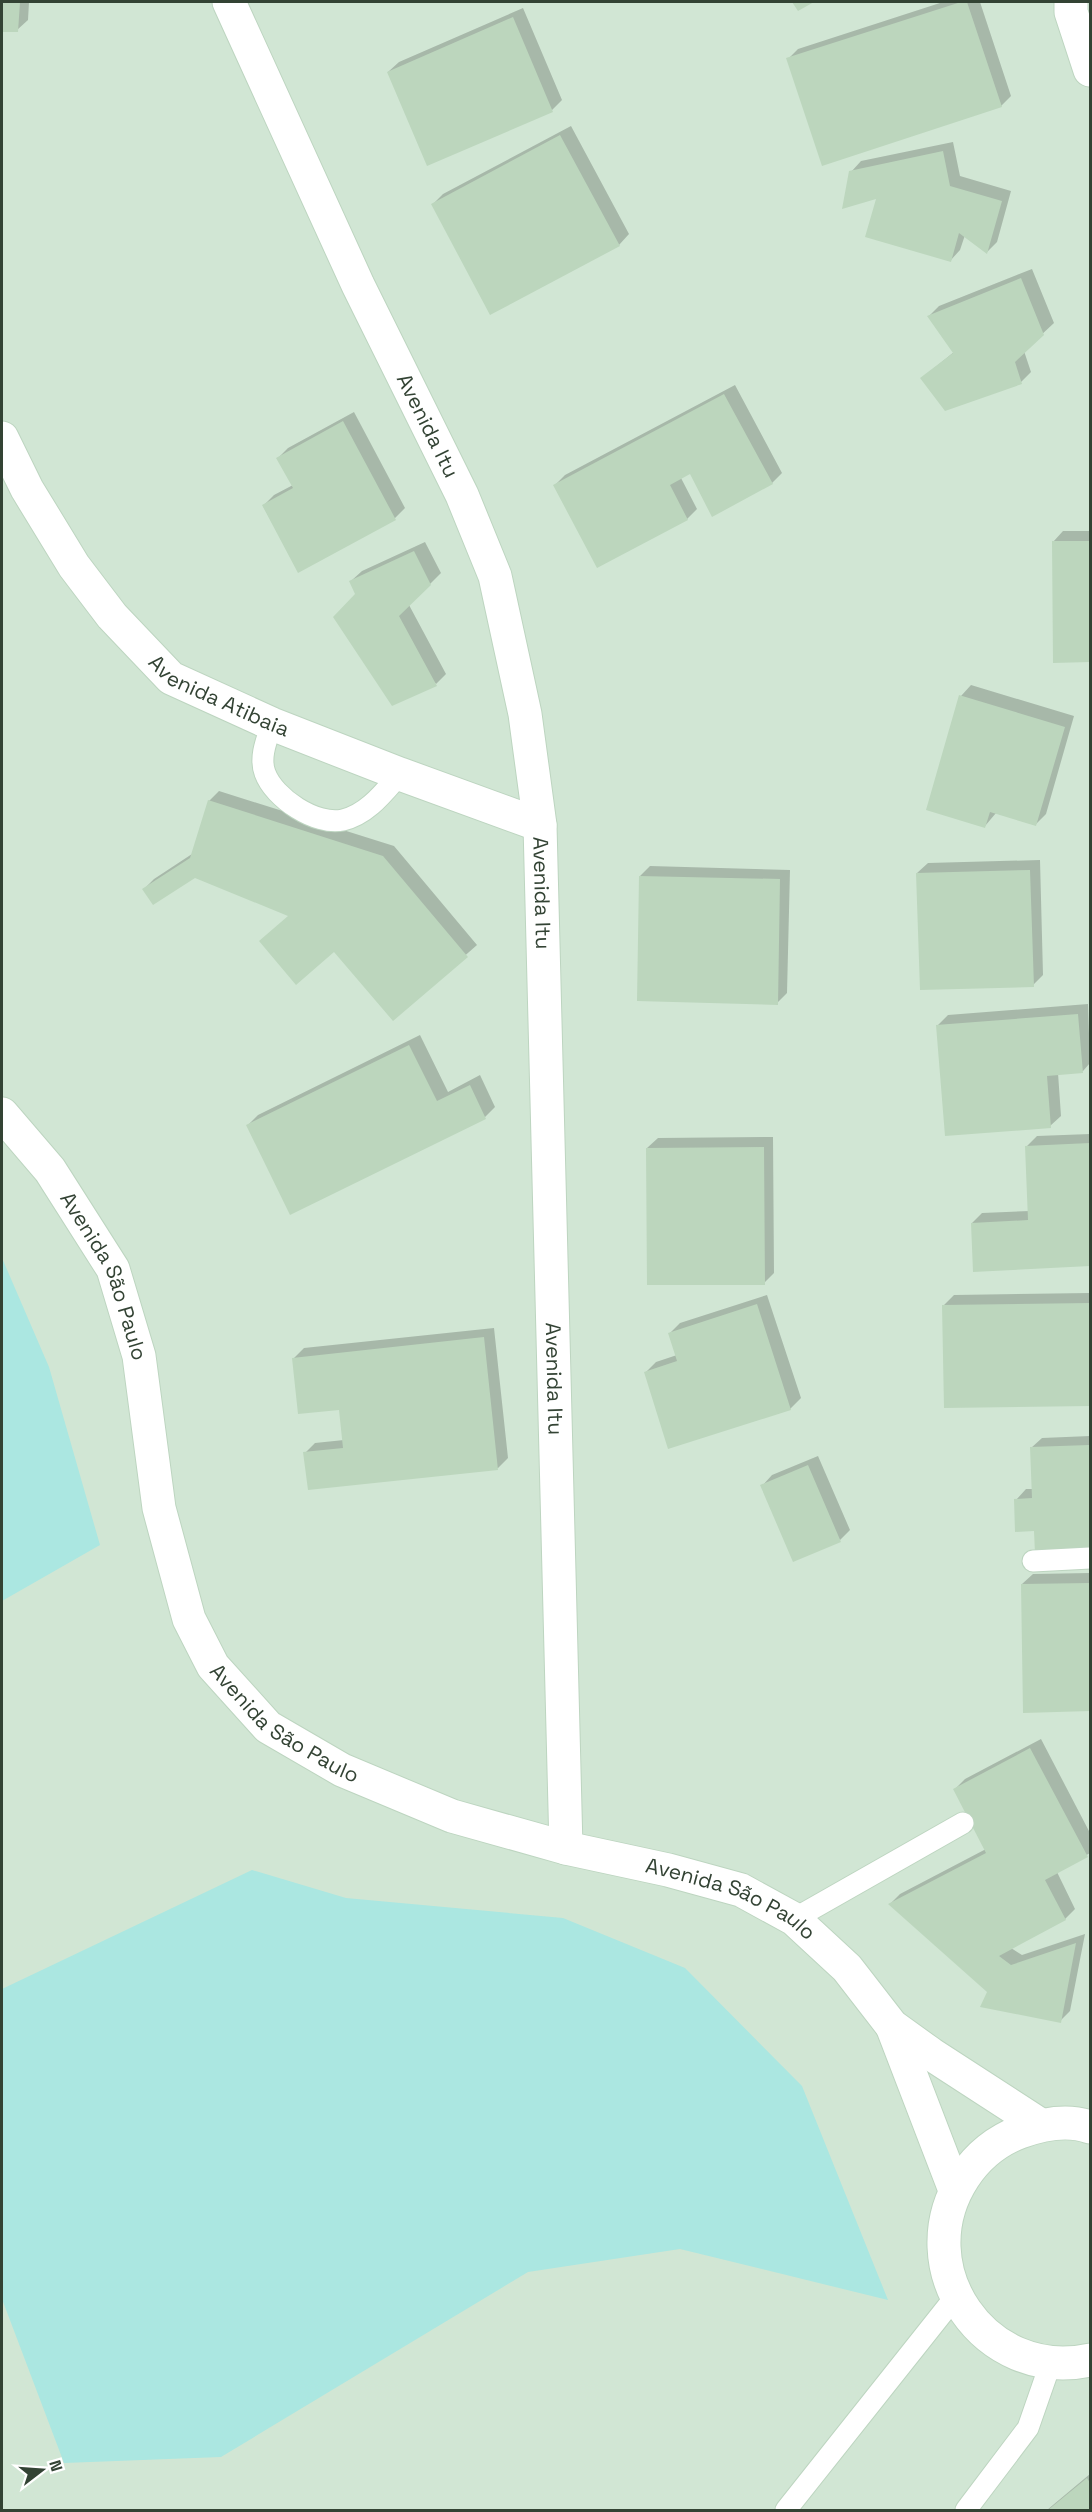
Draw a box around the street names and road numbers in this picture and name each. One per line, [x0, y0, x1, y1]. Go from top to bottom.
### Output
street label: Avenida Itu [391, 369, 465, 482]
street label: Avenida Atibaia [143, 649, 293, 742]
street label: Avenida Itu [527, 836, 557, 950]
street label: Avenida São Paulo [54, 1187, 154, 1363]
street label: Avenida Itu [540, 1322, 570, 1436]
street label: Avenida São Paulo [204, 1658, 363, 1789]
street label: Avenida São Paulo [643, 1852, 822, 1945]

